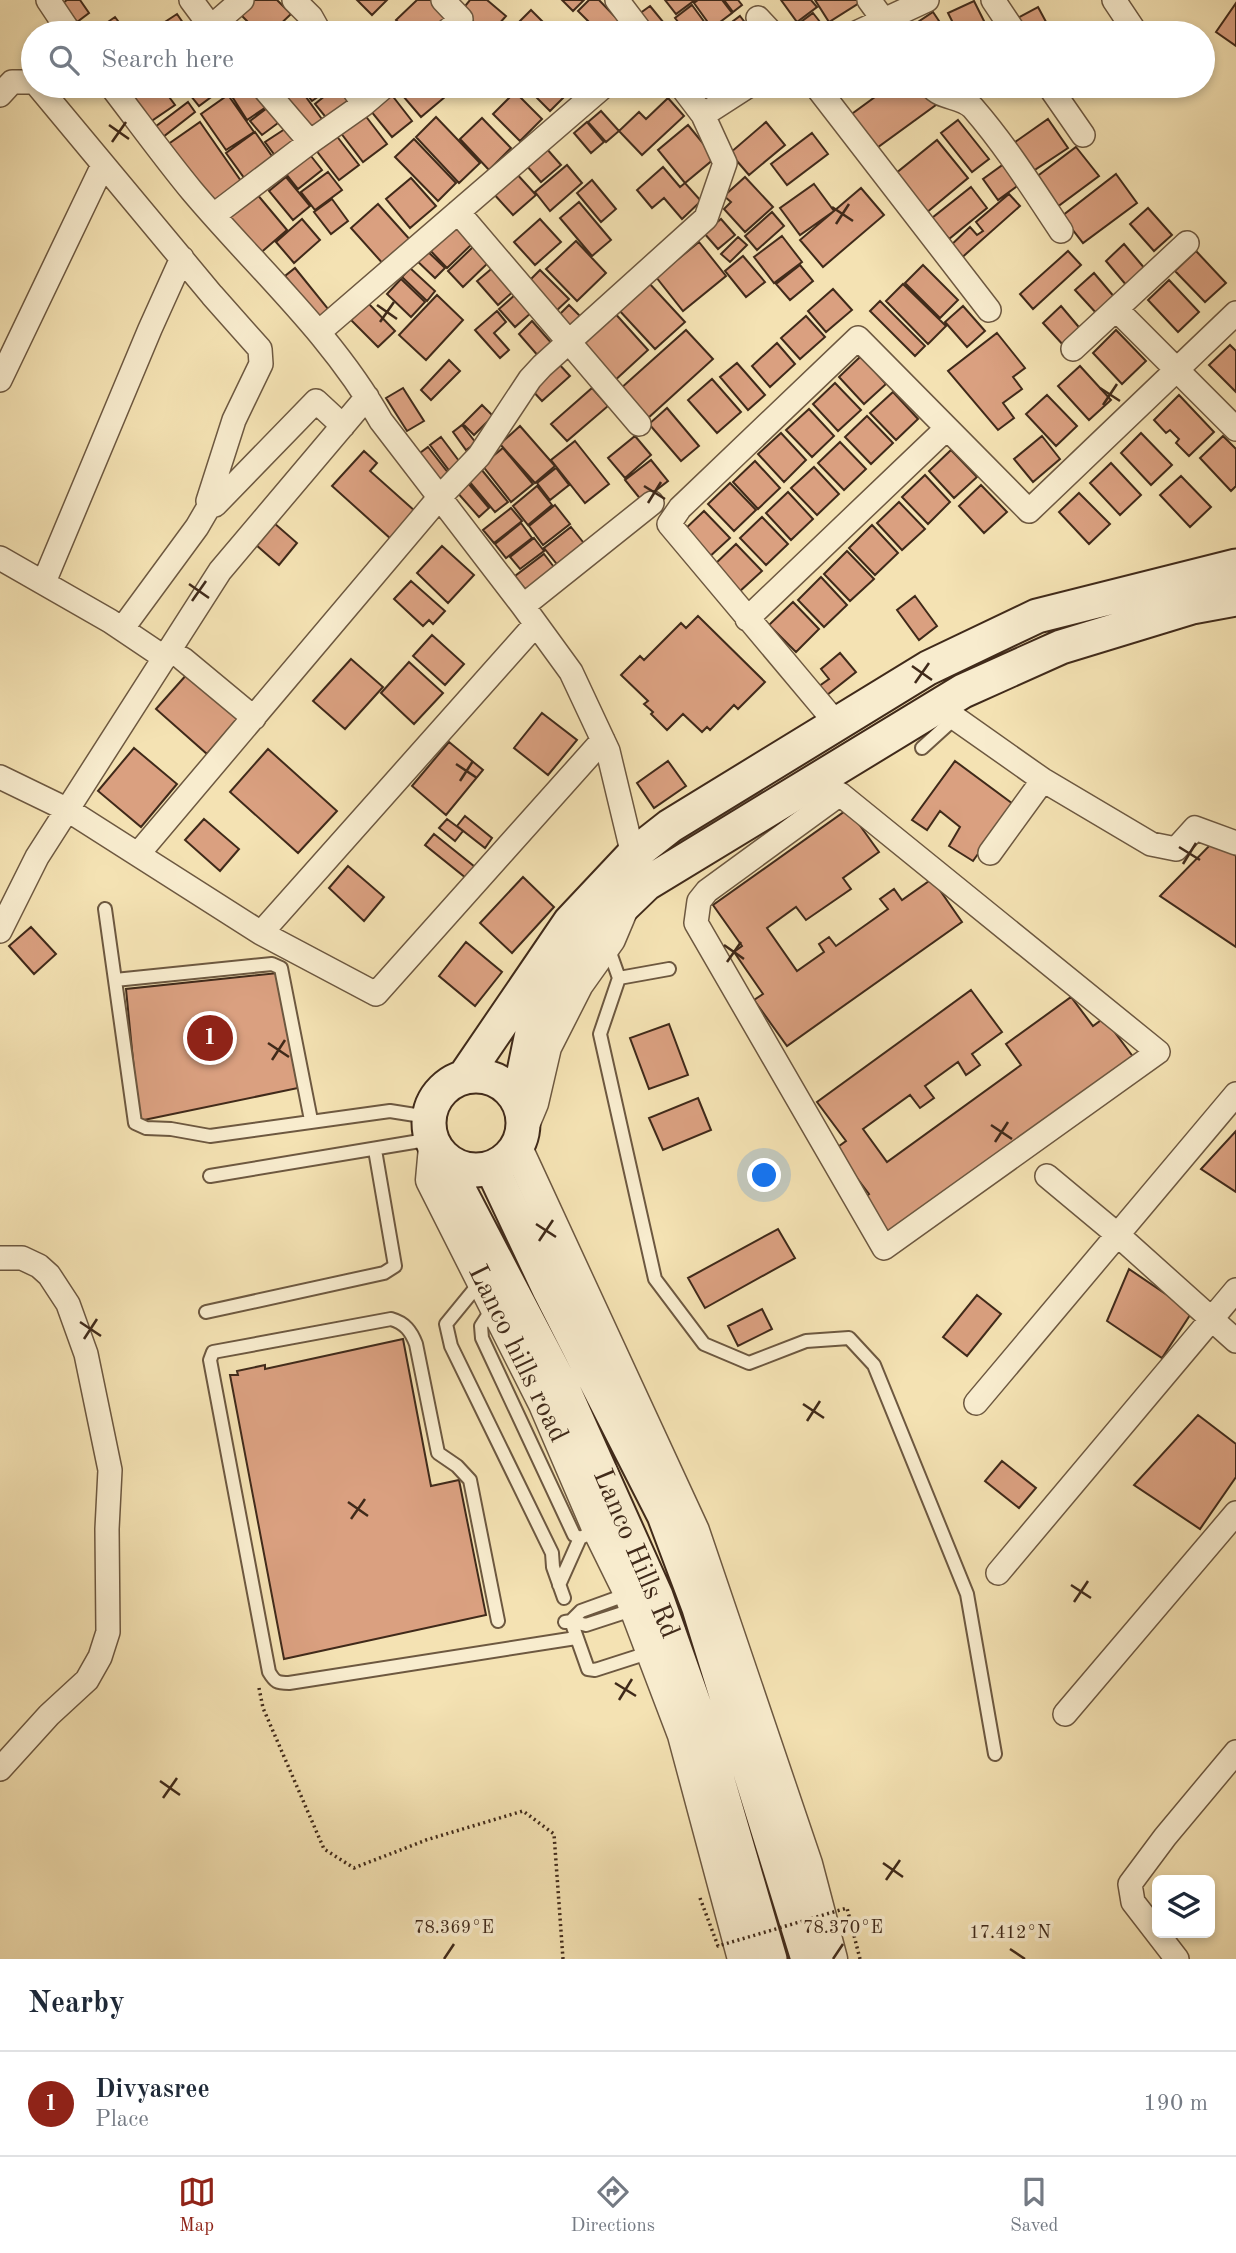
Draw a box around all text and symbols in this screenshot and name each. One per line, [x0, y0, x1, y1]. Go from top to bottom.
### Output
search box [21, 21, 1215, 98]
icon: search [45, 41, 83, 79]
text: Search here [101, 47, 234, 73]
pin: 1 [187, 1012, 233, 1064]
your location [747, 1158, 781, 1192]
street label: Lanco hills road [462, 1261, 572, 1447]
street label: Lanco Hills Rd [587, 1465, 683, 1643]
map controls [1152, 1875, 1215, 1938]
button: layers [1152, 1875, 1215, 1938]
text: 78.369°E [414, 1919, 494, 1937]
text: 78.370°E [803, 1919, 883, 1937]
text: 17.412°N [969, 1924, 1051, 1942]
text: Nearby [28, 1989, 125, 2019]
text: Divyasree [95, 2077, 210, 2103]
text: 1 [44, 2092, 58, 2115]
text: 190 m [1143, 2092, 1208, 2115]
text: Place [95, 2108, 149, 2131]
tab: Map [178, 2173, 216, 2238]
tab: Directions [571, 2173, 655, 2238]
tab: Saved [1010, 2173, 1058, 2238]

